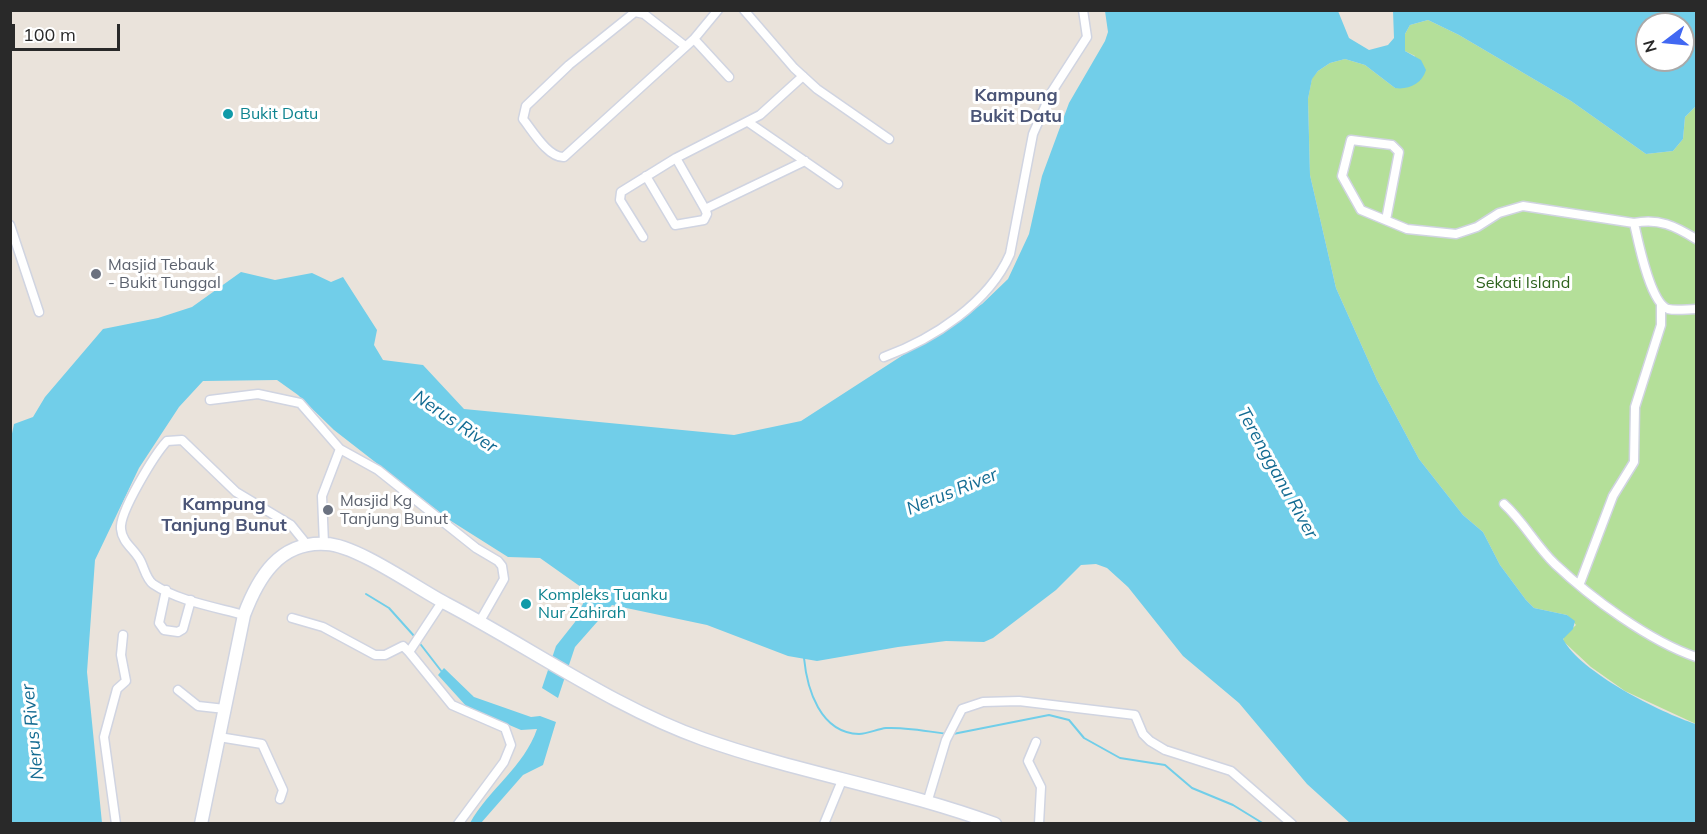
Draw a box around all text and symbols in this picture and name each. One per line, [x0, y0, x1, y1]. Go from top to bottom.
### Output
scale bar [15, 12, 123, 50]
north arrow [1635, 12, 1695, 72]
text: 100 m [23, 23, 76, 46]
text: N [1638, 38, 1661, 55]
district label: Kampung Bukit Datu [970, 85, 1062, 128]
place label: Bukit Datu [240, 104, 318, 124]
marker: Bukit Datu [221, 107, 235, 121]
place label: Masjid Tebauk - Bukit Tunggal [108, 255, 221, 293]
marker: Masjid Tebauk - Bukit Tunggal [89, 267, 103, 281]
park label: Sekati Island [1476, 273, 1570, 293]
water label: Nerus River [409, 386, 501, 458]
water label: Terengganu River [1232, 404, 1322, 542]
water label: Nerus River [903, 464, 1001, 520]
place label: Masjid Kg Tanjung Bunut [340, 491, 448, 529]
district label: Kampung Tanjung Bunut [161, 494, 287, 536]
marker: Masjid Kg Tanjung Bunut [321, 503, 335, 517]
place label: Kompleks Tuanku Nur Zahirah [538, 585, 668, 623]
marker: Kompleks Tuanku Nur Zahirah [519, 597, 533, 611]
water label: Nerus River [17, 683, 49, 781]

